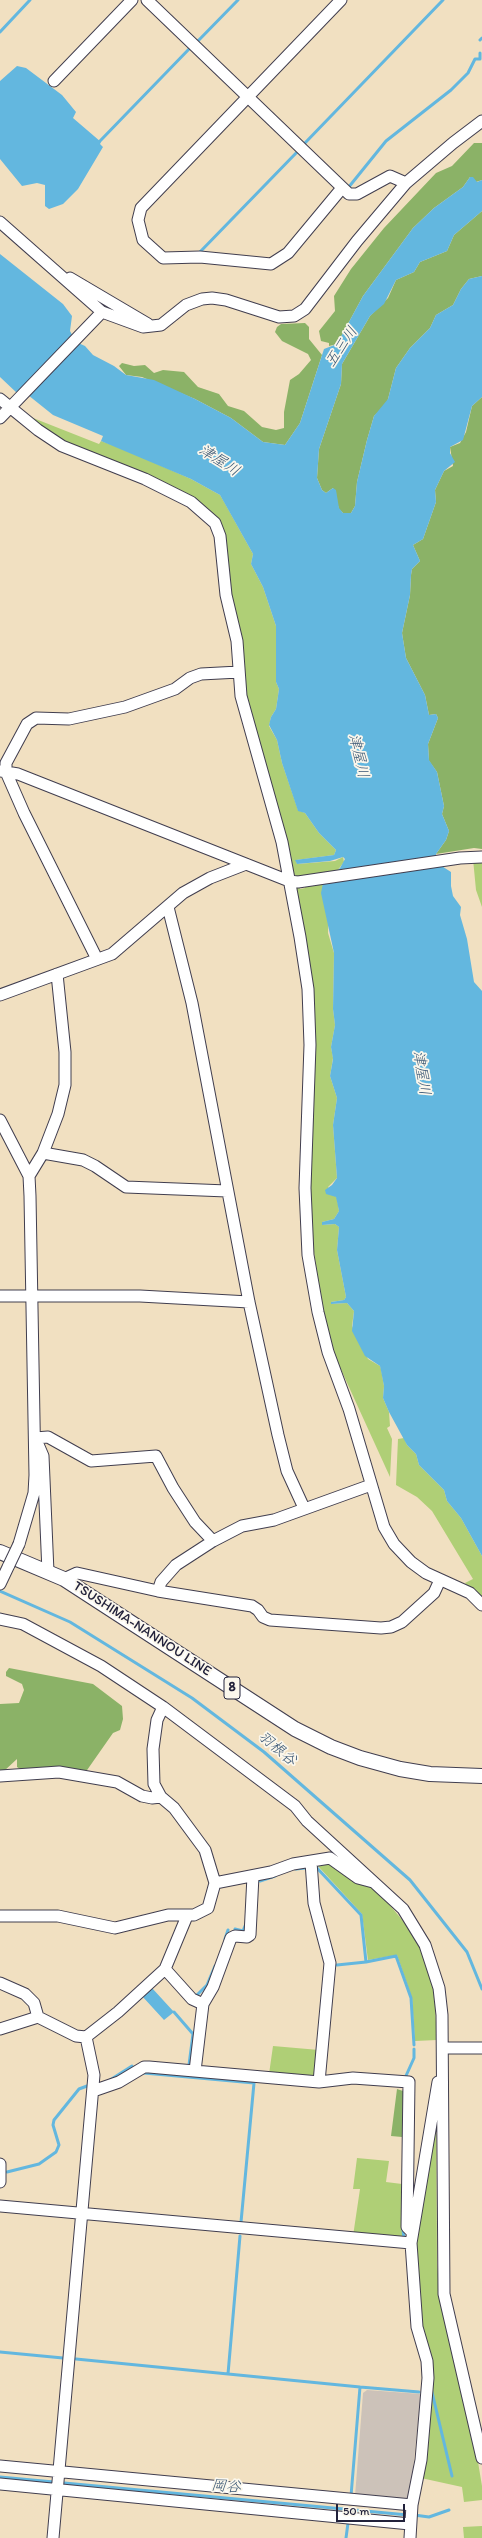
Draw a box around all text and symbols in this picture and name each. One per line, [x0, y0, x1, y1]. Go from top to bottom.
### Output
water label: 五三川 [322, 323, 362, 371]
water label: 津屋川 [195, 441, 243, 481]
water label: 津屋川 [344, 732, 372, 780]
water label: 津屋川 [409, 1049, 433, 1097]
street label: TSUSHIMA-NANNOU LINE [70, 1578, 214, 1680]
road number: 8 [224, 1677, 240, 1699]
water label: 羽根谷 [254, 1728, 300, 1770]
water label: 岡谷 [210, 2477, 242, 2497]
scale bar [338, 2496, 407, 2522]
text: 50 m [343, 2504, 369, 2518]

